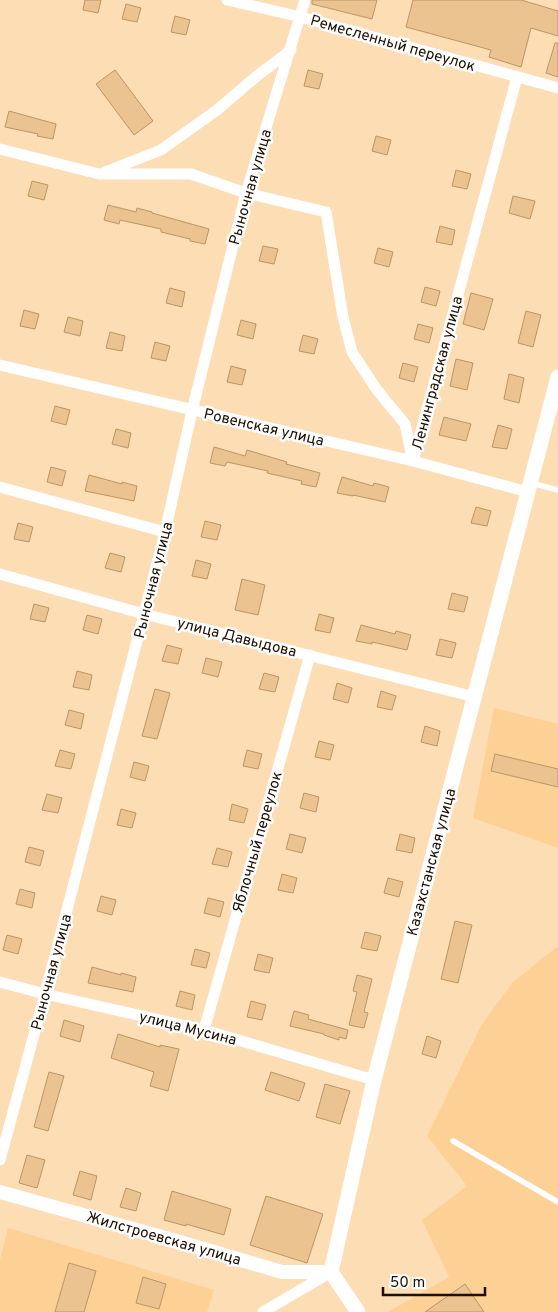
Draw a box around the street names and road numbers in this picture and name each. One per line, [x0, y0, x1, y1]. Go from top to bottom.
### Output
street label: Ремесленный переулок [308, 12, 477, 77]
street label: Рыночная улица [226, 127, 277, 247]
street label: Ленинградская улица [409, 294, 468, 453]
street label: Ровенская улица [202, 405, 326, 452]
street label: Рыночная улица [131, 520, 178, 641]
street label: улица Давыдова [175, 614, 298, 662]
street label: Яблочный переулок [229, 769, 288, 915]
street label: Казахстанская улица [404, 786, 461, 938]
street label: Рыночная улица [28, 912, 77, 1033]
street label: улица Мусина [137, 1008, 238, 1051]
street label: Жилстроевская улица [84, 1208, 243, 1271]

